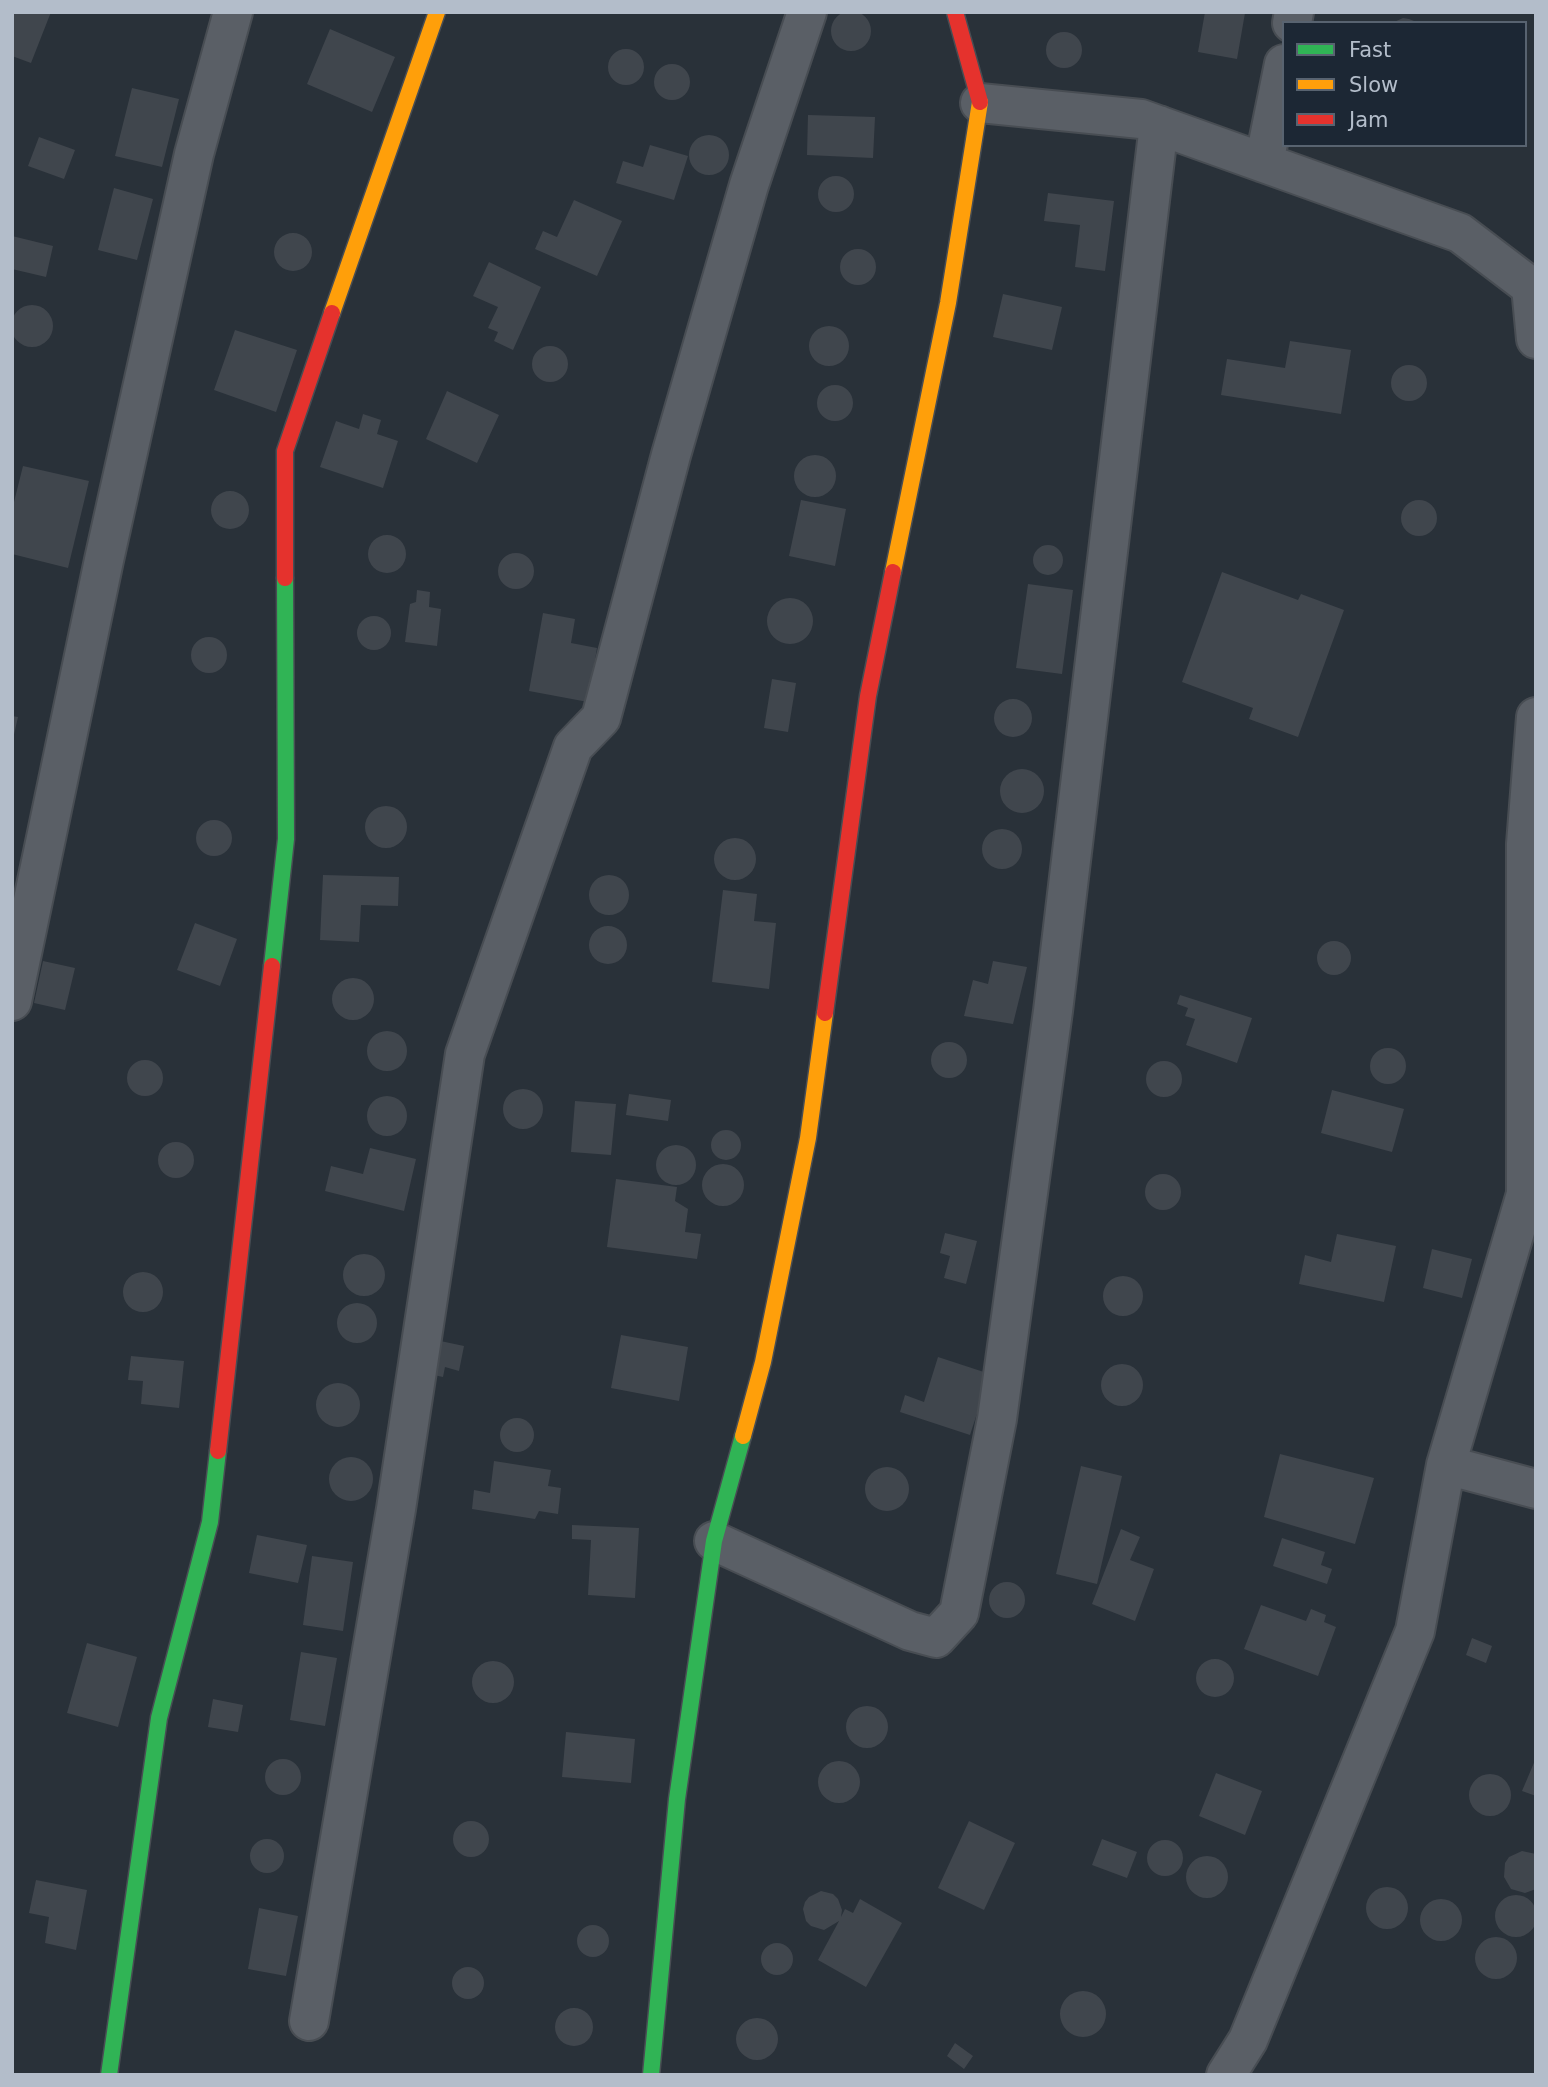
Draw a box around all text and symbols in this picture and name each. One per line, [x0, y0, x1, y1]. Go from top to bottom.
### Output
legend [1282, 21, 1527, 147]
text: Fast [1349, 38, 1391, 62]
text: Slow [1349, 73, 1398, 97]
text: Jam [1349, 108, 1389, 132]

